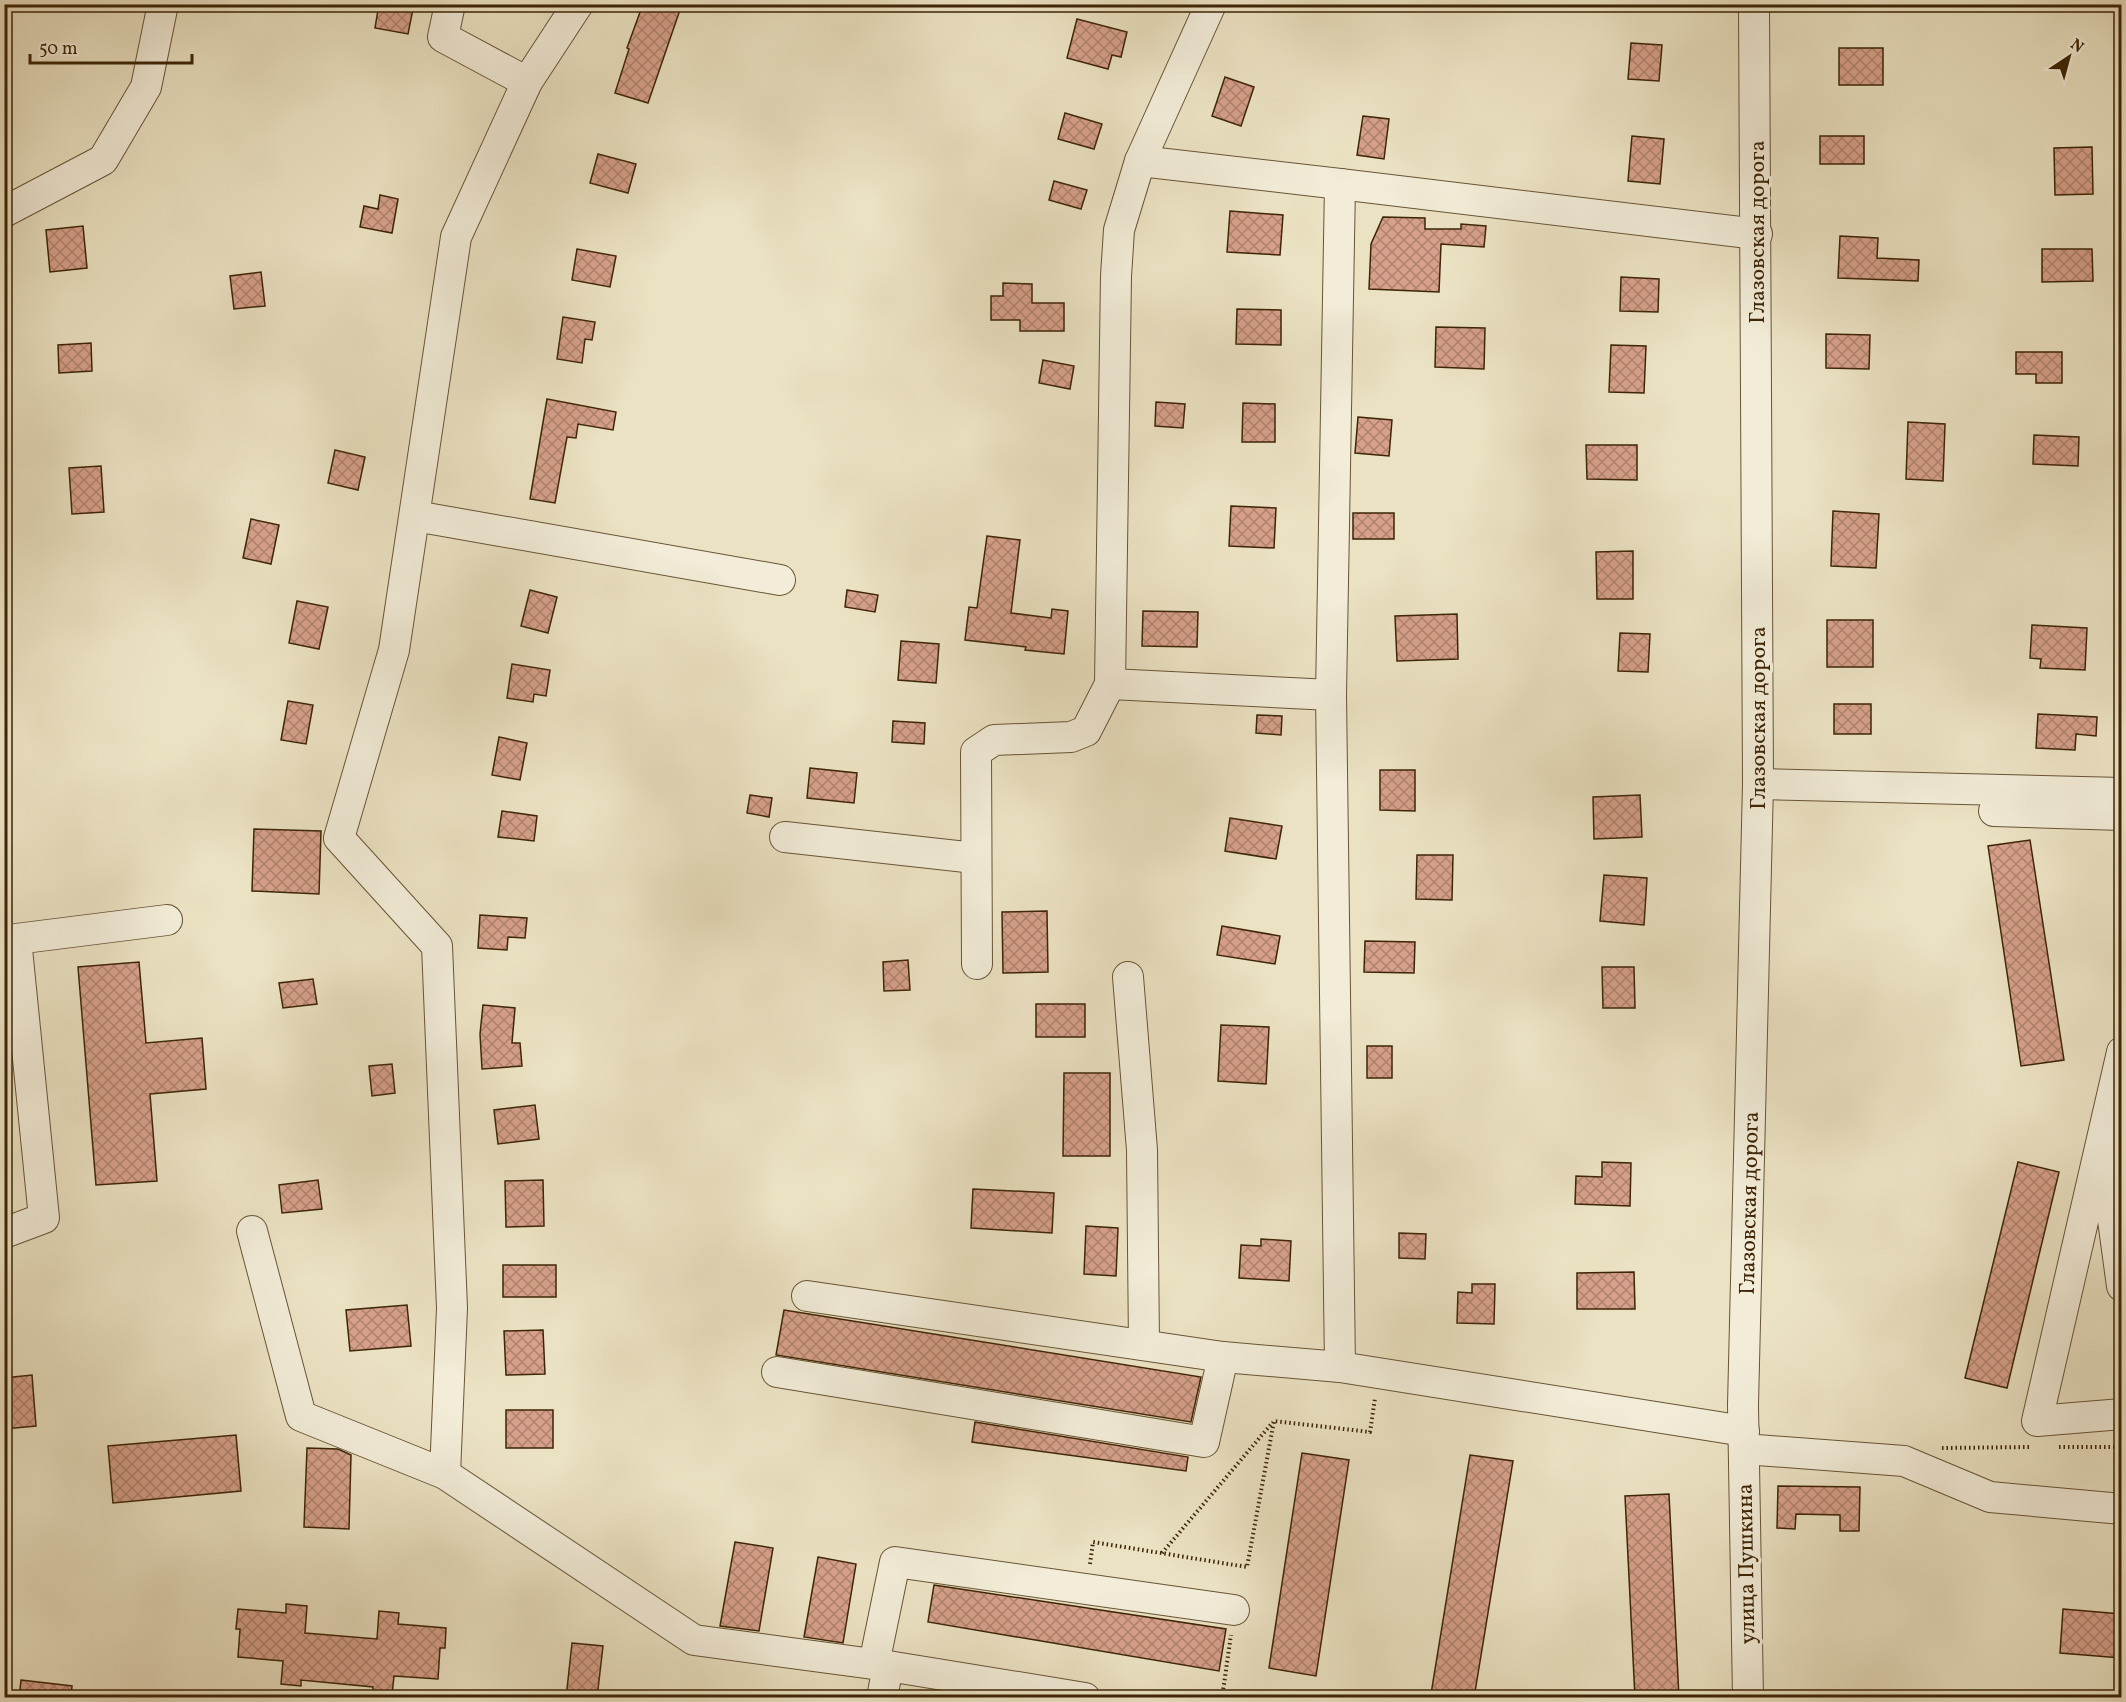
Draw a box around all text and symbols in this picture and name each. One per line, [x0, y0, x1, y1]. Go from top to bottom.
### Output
scale bar [30, 27, 192, 65]
north arrow [2039, 27, 2099, 87]
text: N [2065, 34, 2088, 59]
text: 50 m [39, 37, 78, 62]
street label: Глазовская дорога [1743, 140, 1774, 324]
street label: Глазовская дорога [1744, 626, 1775, 810]
street label: Глазовская дорога [1733, 1111, 1768, 1295]
street label: улица Пушкина [1731, 1483, 1764, 1645]

